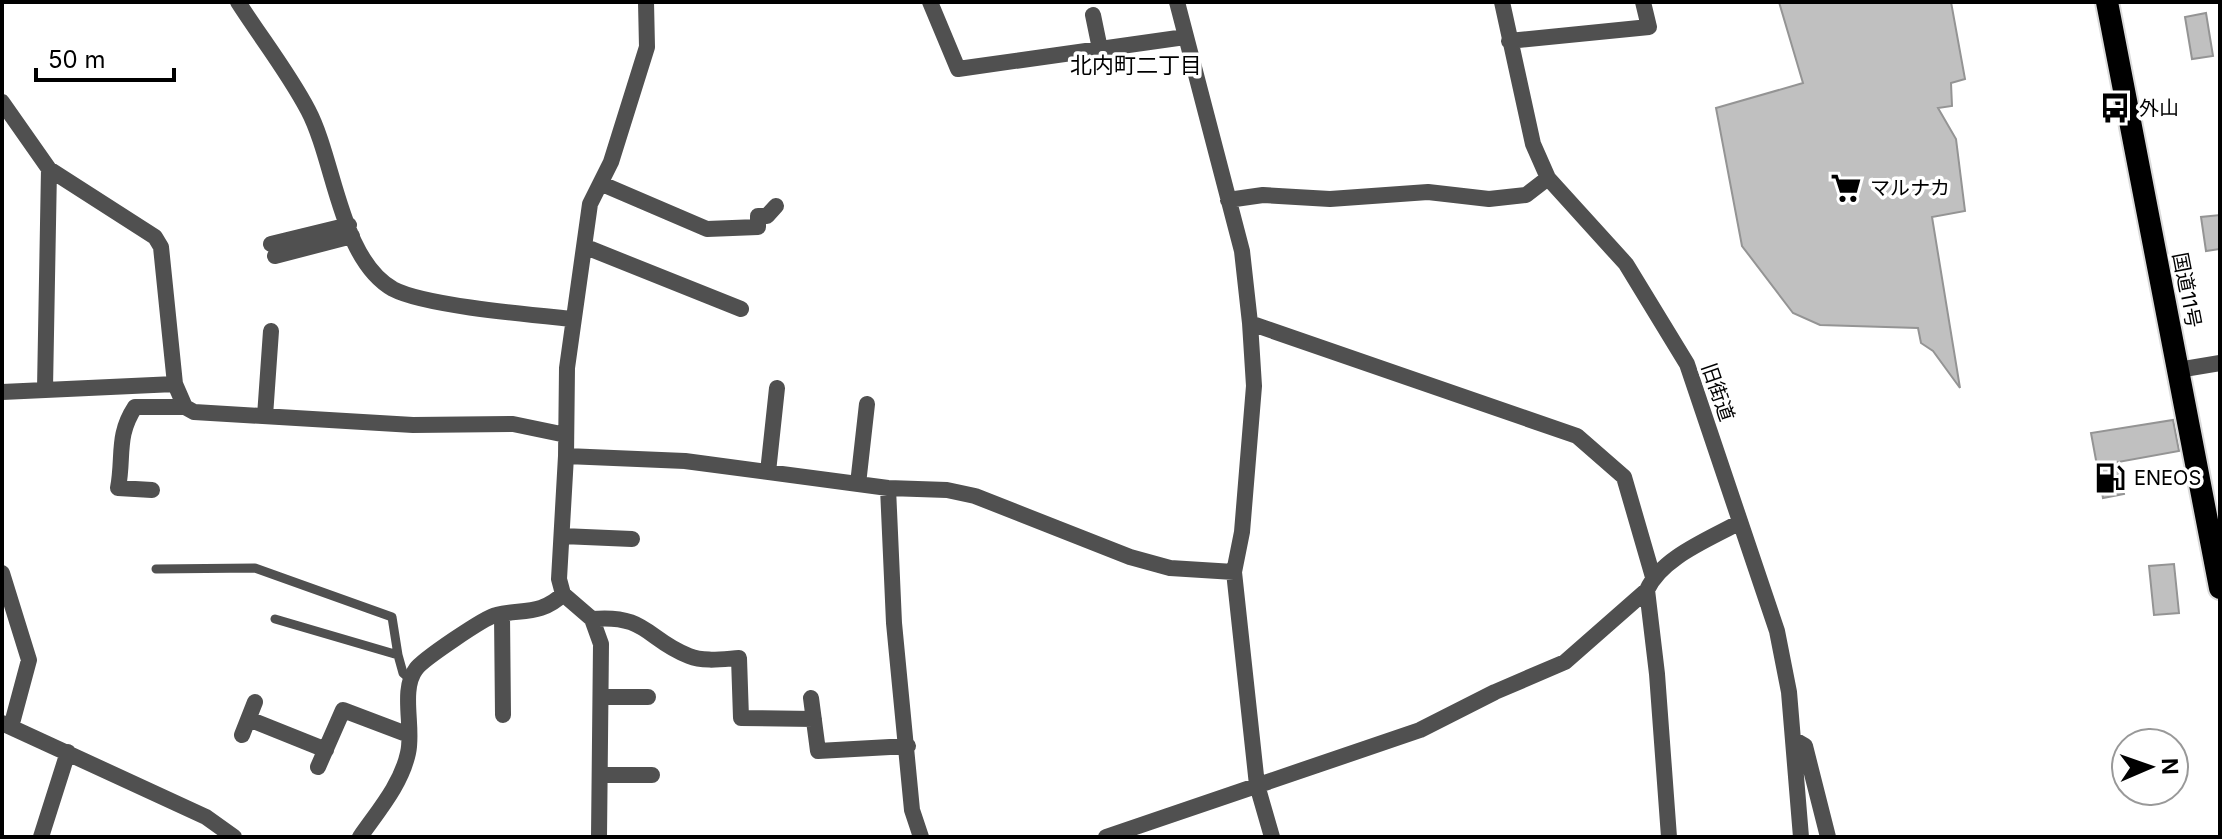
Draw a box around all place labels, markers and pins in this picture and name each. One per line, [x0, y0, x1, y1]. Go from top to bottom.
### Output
bus stop icon: 外山 [2098, 91, 2132, 125]
place label: 外山 [2139, 96, 2179, 120]
supermarket icon: マルナカ [1829, 171, 1863, 205]
place label: マルナカ [1870, 176, 1950, 200]
fuel station icon: ENEOS [2093, 461, 2127, 495]
place label: ENEOS [2134, 466, 2201, 490]

